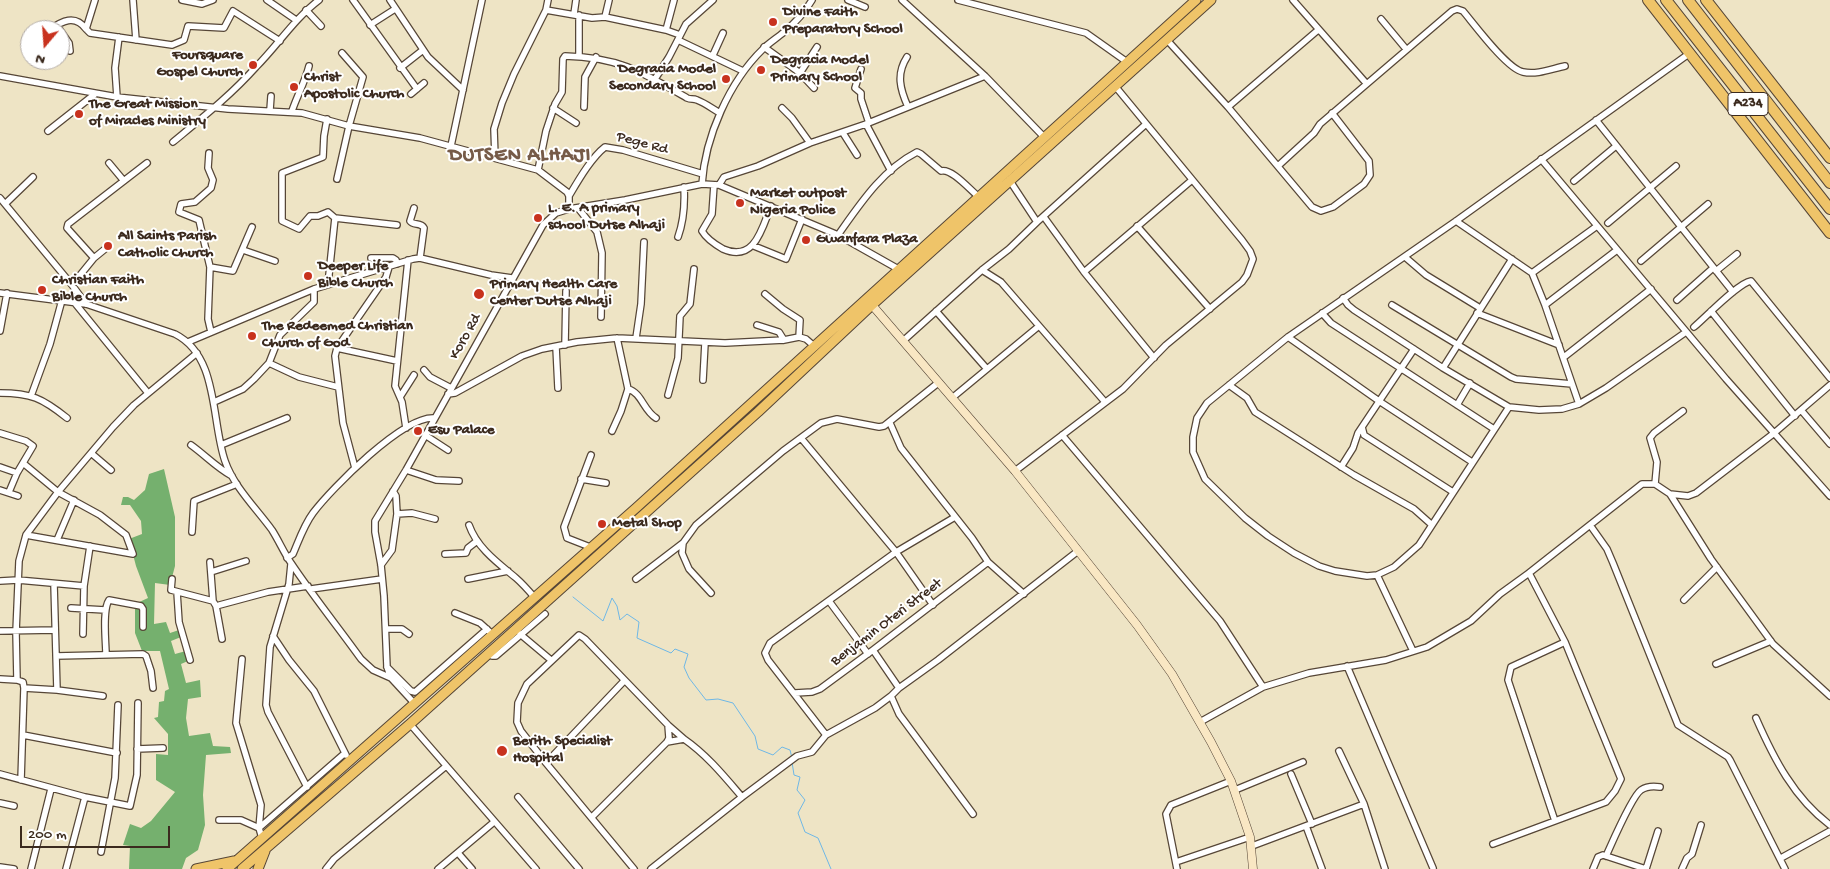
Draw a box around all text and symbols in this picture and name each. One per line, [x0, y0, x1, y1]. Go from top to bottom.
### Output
place label: Divine Faith Preparatory School [783, 4, 903, 39]
marker: Divine Faith Preparatory School [767, 16, 779, 28]
north arrow [20, 20, 70, 70]
place label: Foursquare Gospel Church [157, 47, 243, 82]
text: N [34, 49, 47, 68]
place label: Degracia Model Primary School [771, 52, 869, 87]
marker: Foursquare Gospel Church [247, 59, 259, 71]
place label: Degracia Model Secondary School [609, 61, 716, 96]
marker: Degracia Model Primary School [755, 64, 767, 76]
place label: Christ Apostolic Church [304, 69, 404, 104]
marker: Degracia Model Secondary School [720, 73, 732, 85]
marker: Christ Apostolic Church [288, 81, 300, 93]
road number: A234 [1728, 92, 1768, 116]
place label: The Great Mission of Miracles Ministry [89, 96, 206, 131]
marker: The Great Mission of Miracles Ministry [73, 108, 85, 120]
street label: Pege Rd [614, 129, 670, 159]
district label: DUTSEN ALHAJI [447, 145, 593, 169]
place label: Market outpost Nigeria Police [750, 185, 846, 220]
marker: Market outpost Nigeria Police [734, 197, 746, 209]
place label: L. E. A primary school Dutse Alhaji [548, 200, 665, 235]
marker: L. E. A primary school Dutse Alhaji [532, 212, 544, 224]
place label: All Saints Parish Catholic Church [118, 228, 217, 263]
place label: Gwanfara Plaza [816, 231, 917, 249]
marker: Gwanfara Plaza [800, 234, 812, 246]
marker: All Saints Parish Catholic Church [102, 240, 114, 252]
place label: Deeper Life Bible Church [318, 258, 393, 293]
marker: Deeper Life Bible Church [302, 270, 314, 282]
place label: Christian Faith Bible Church [52, 272, 144, 307]
place label: Primary Health Care Center Dutse Alhaji [490, 276, 617, 311]
marker: Christian Faith Bible Church [36, 284, 48, 296]
marker: Primary Health Care Center Dutse Alhaji [472, 287, 486, 301]
street label: Koro Rd [446, 311, 486, 363]
place label: The Redeemed Christian Church of God [262, 318, 413, 353]
marker: The Redeemed Christian Church of God [246, 330, 258, 342]
place label: Esu Palace [428, 422, 495, 440]
marker: Esu Palace [412, 425, 424, 437]
place label: Metal Shop [612, 515, 682, 533]
marker: Metal Shop [596, 518, 608, 530]
street label: Benjamin Oteri Street [828, 575, 946, 671]
place label: Berith Specialist Hospital [513, 733, 612, 768]
marker: Berith Specialist Hospital [495, 744, 509, 758]
scale bar [22, 816, 172, 848]
text: 200 m [28, 826, 67, 844]

